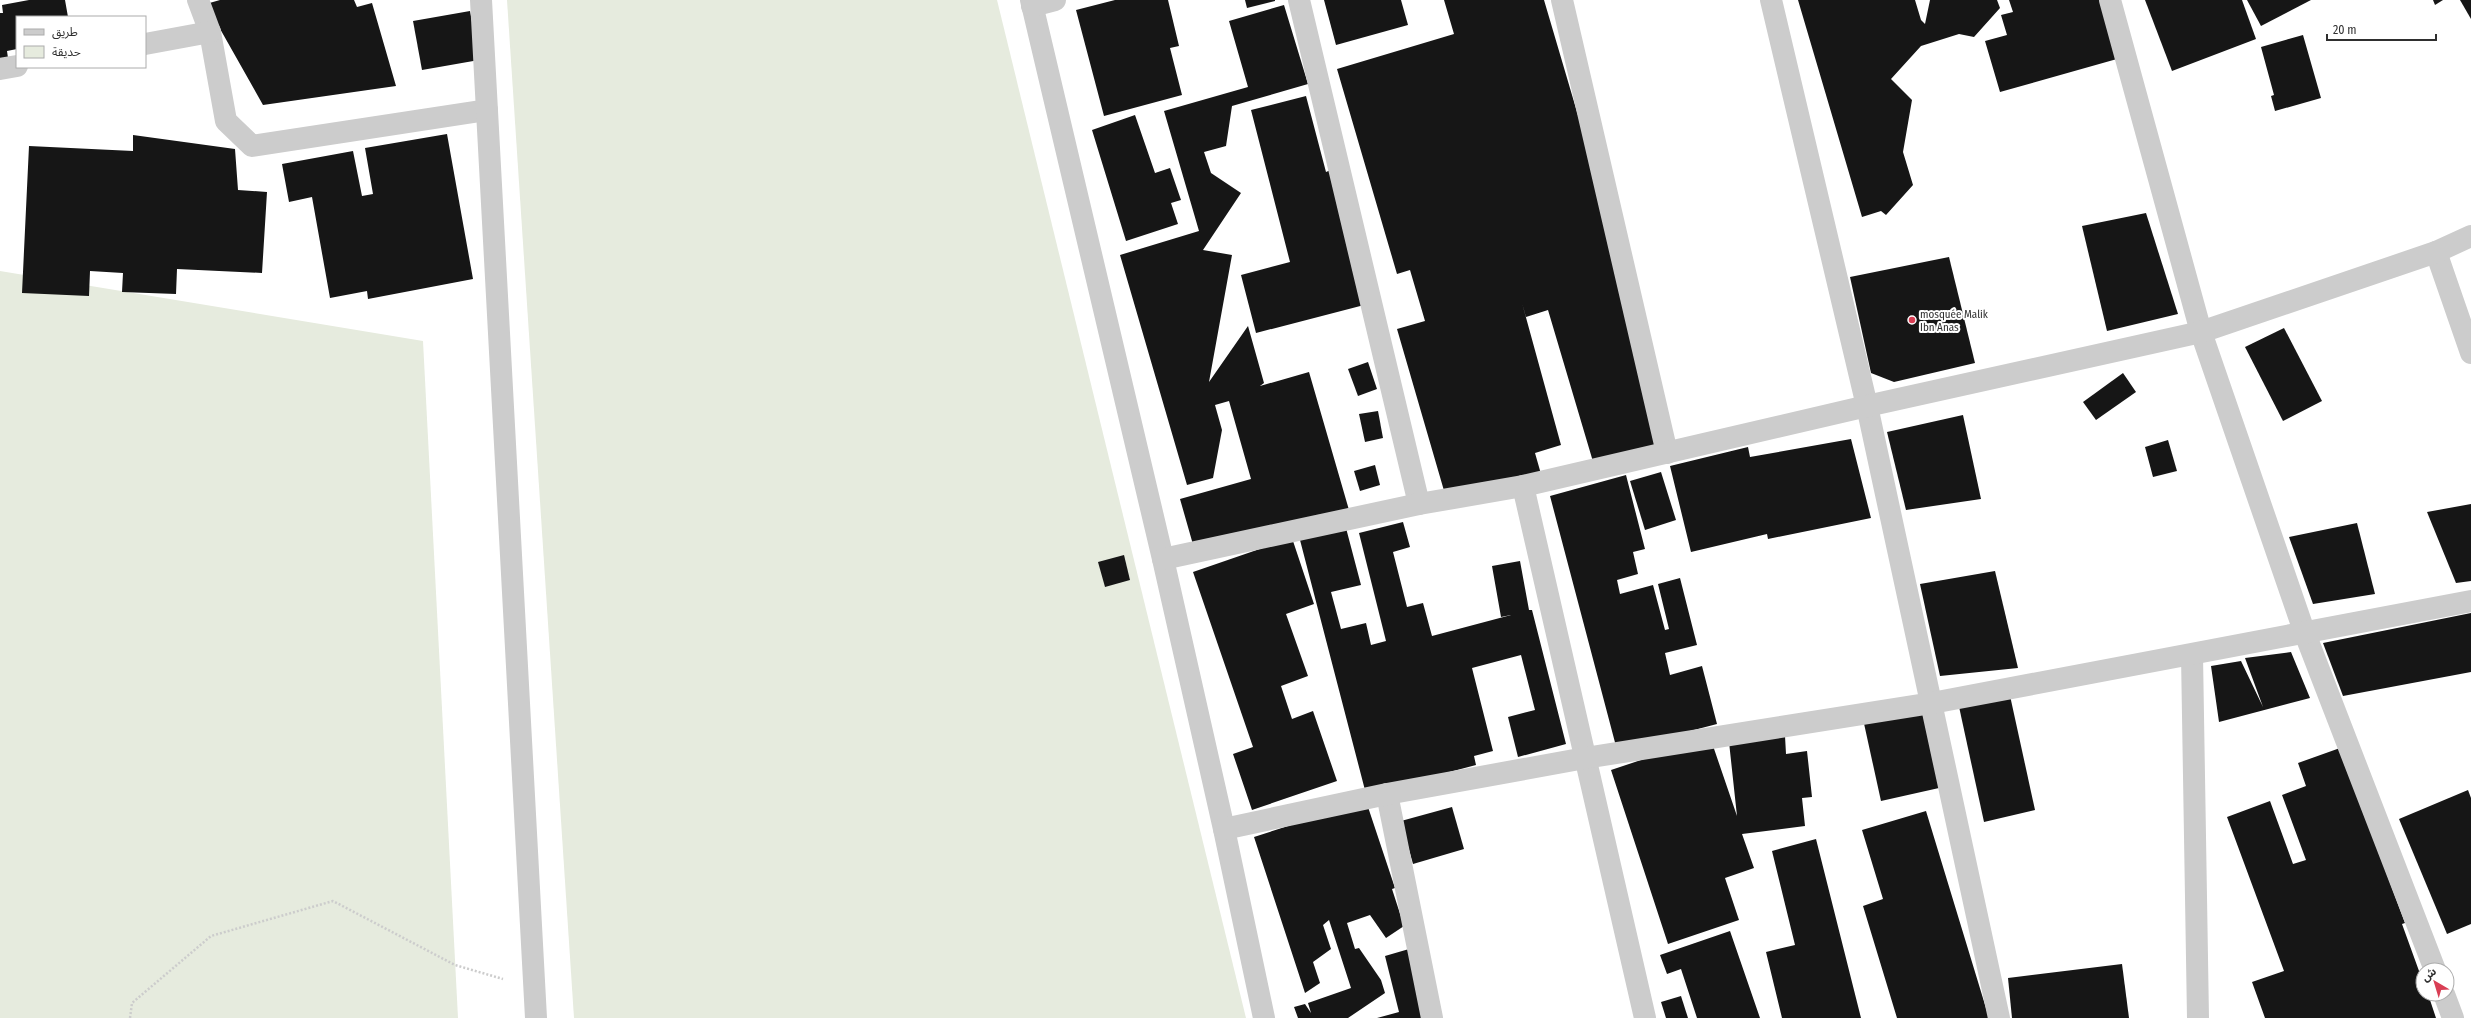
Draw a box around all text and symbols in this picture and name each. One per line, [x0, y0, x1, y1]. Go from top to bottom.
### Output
legend [16, 16, 146, 68]
scale bar [2327, 16, 2436, 42]
text: 20 m [2333, 23, 2357, 37]
text: طريق [52, 25, 78, 40]
text: حديقة [52, 45, 81, 59]
place label: mosquée Malik Ibn Anas [1920, 308, 1989, 334]
marker: mosquée Malik Ibn Anas [1907, 315, 1917, 325]
north arrow [2415, 962, 2455, 1002]
text: ش [2419, 965, 2439, 984]

